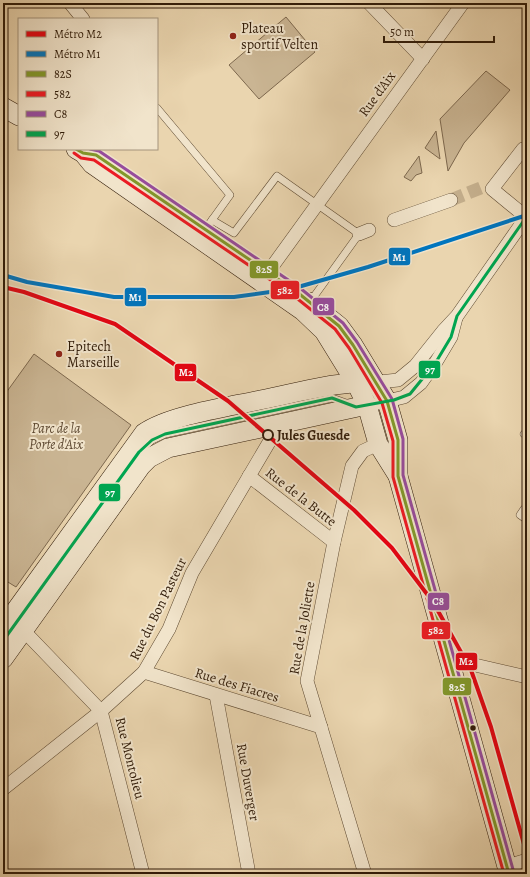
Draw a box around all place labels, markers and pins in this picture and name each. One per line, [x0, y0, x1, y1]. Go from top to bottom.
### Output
place label: Plateau sportif Velten [241, 19, 318, 54]
marker: Plateau sportif Velten [228, 31, 238, 41]
place label: Epitech Marseille [67, 337, 120, 372]
marker: Epitech Marseille [54, 349, 64, 359]
place label: Jules Guesde [277, 426, 351, 445]
marker: Jules Guesde [262, 429, 274, 441]
unlabelled marker [468, 723, 478, 733]

